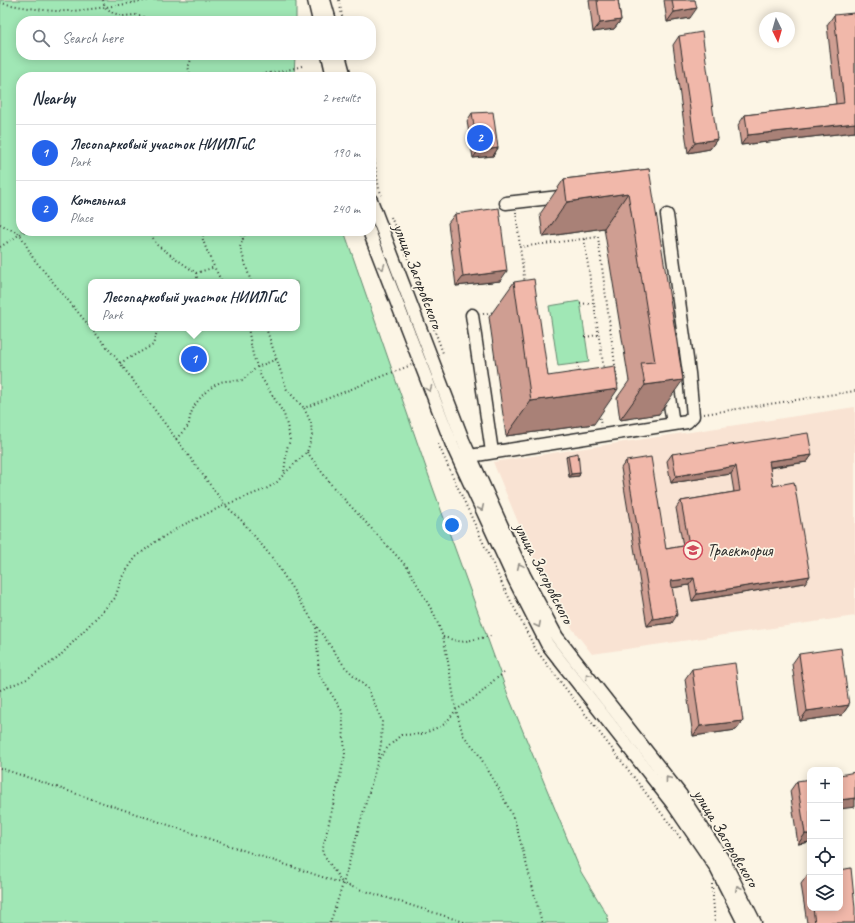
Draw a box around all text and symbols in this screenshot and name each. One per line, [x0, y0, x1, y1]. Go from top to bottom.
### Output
north arrow [759, 12, 795, 48]
search box [16, 16, 376, 60]
icon: search [30, 27, 52, 49]
text: Search here [62, 29, 123, 48]
text: Nearby [32, 88, 75, 109]
text: 2 results [322, 90, 360, 106]
pin: 2 [467, 123, 493, 153]
text: Лесопарковый участок НИИЛГиС [70, 135, 254, 154]
text: 1 [42, 145, 48, 161]
text: 190 m [332, 145, 360, 161]
text: Park [70, 154, 91, 170]
text: Котельная [70, 191, 125, 210]
text: 2 [42, 201, 48, 217]
text: 240 m [332, 201, 360, 217]
text: Place [70, 210, 93, 226]
street label: улица Загоровского [388, 220, 448, 333]
one-way arrow [378, 264, 386, 271]
popup [88, 279, 300, 331]
text: Лесопарковый участок НИИЛГиС [102, 288, 286, 307]
text: Park [102, 307, 123, 323]
pin: 1 [181, 344, 207, 374]
one-way arrow [425, 385, 433, 392]
one-way arrow [476, 504, 484, 511]
your location [442, 515, 462, 535]
street label: улица Загоровского [509, 518, 579, 629]
school or university icon: Траектория [682, 539, 704, 561]
place label: Траектория [707, 540, 774, 561]
one-way arrow [516, 563, 524, 570]
one-way arrow [533, 621, 540, 628]
one-way arrow [586, 674, 593, 681]
map controls [807, 767, 843, 911]
button: + [807, 767, 843, 803]
one-way arrow [666, 776, 673, 783]
street label: улица Загоровского [688, 784, 765, 893]
button: − [807, 803, 843, 839]
button: locate [807, 839, 843, 875]
button: layers [807, 875, 843, 911]
one-way arrow [735, 885, 743, 892]

